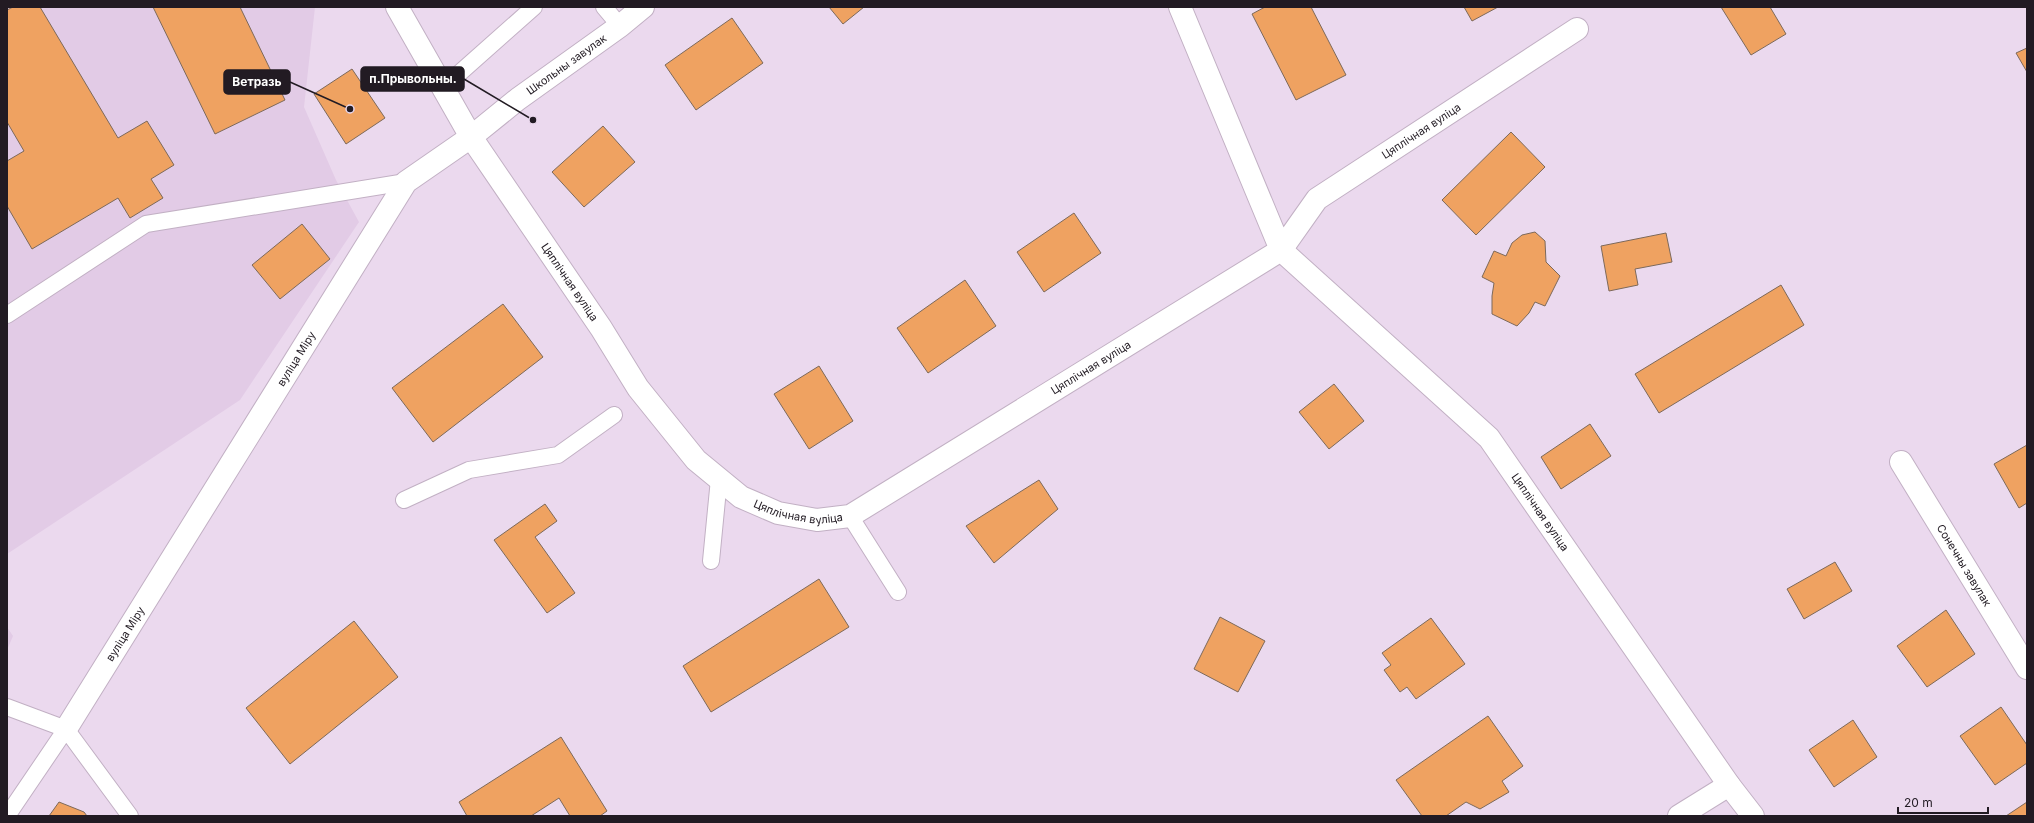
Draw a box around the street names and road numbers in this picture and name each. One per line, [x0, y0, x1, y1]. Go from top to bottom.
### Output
street label: Школьны завулак [524, 31, 609, 98]
street label: Цяплічная вуліца [1379, 100, 1463, 162]
street label: Цяплічная вуліца [538, 240, 601, 324]
street label: вуліца Міру [274, 329, 319, 389]
street label: Цяплічная вуліца [1048, 337, 1133, 397]
street label: Цяплічная вуліца [1509, 471, 1572, 554]
street label: Цяплічная вуліца [751, 496, 844, 527]
street label: Сонечны завулак [1934, 522, 1995, 609]
street label: вуліца Міру [103, 604, 147, 664]

